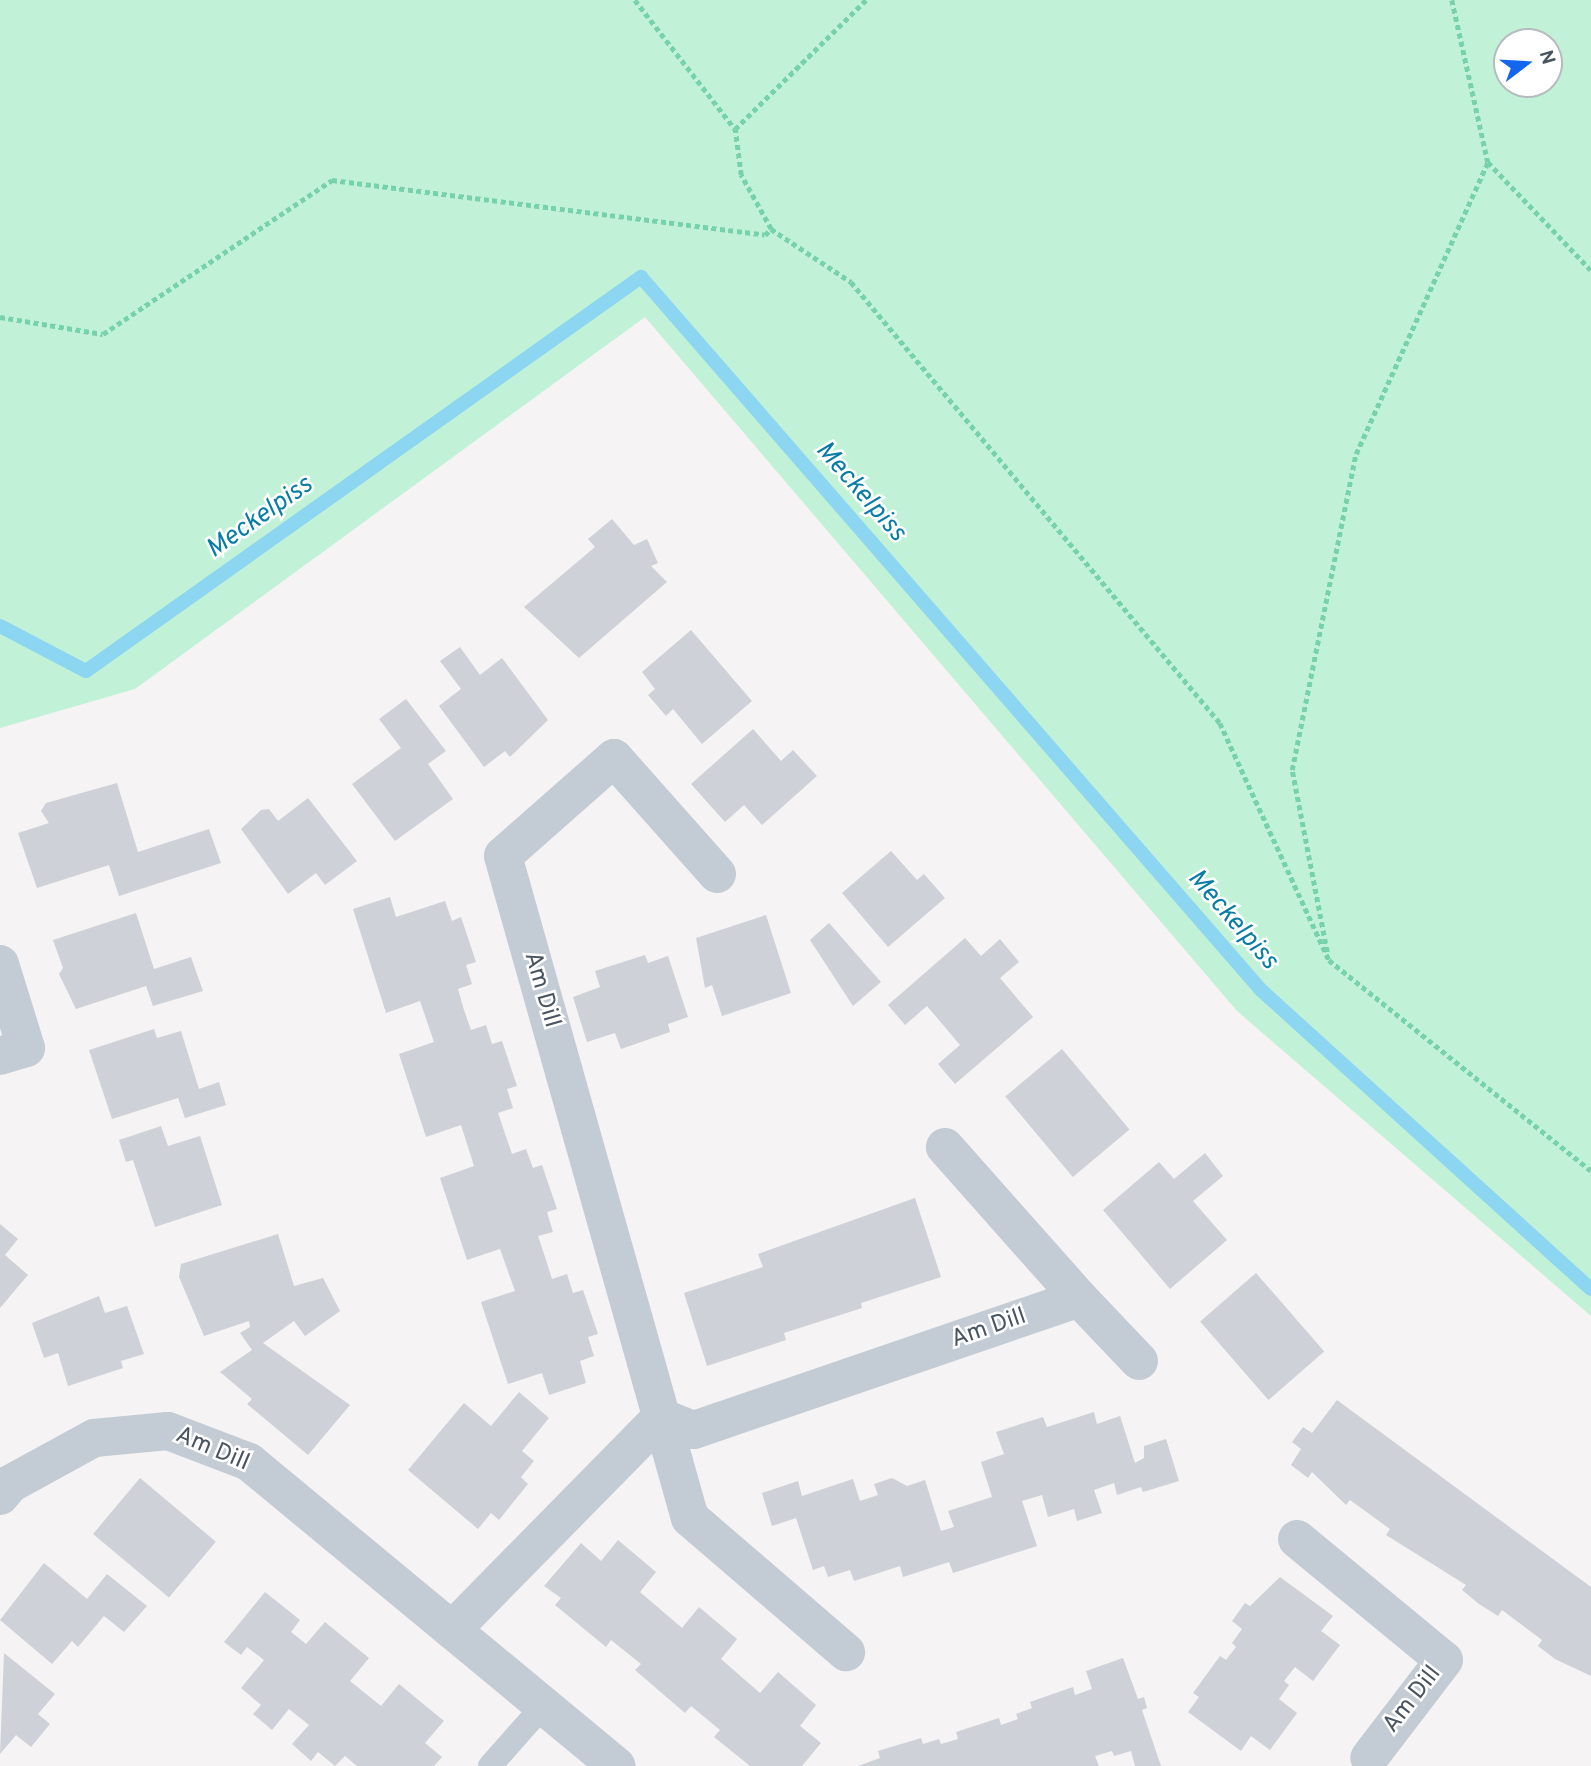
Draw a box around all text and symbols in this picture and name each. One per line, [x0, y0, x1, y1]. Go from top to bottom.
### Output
north arrow [1493, 28, 1563, 98]
text: N [1533, 47, 1560, 67]
water label: Meckelpiss [808, 436, 912, 548]
water label: Meckelpiss [201, 470, 319, 566]
water label: Meckelpiss [1180, 864, 1284, 976]
street label: Am Dill [517, 949, 565, 1031]
street label: Am Dill [948, 1303, 1030, 1355]
street label: Am Dill [171, 1422, 253, 1478]
street label: Am Dill [1378, 1661, 1448, 1739]

